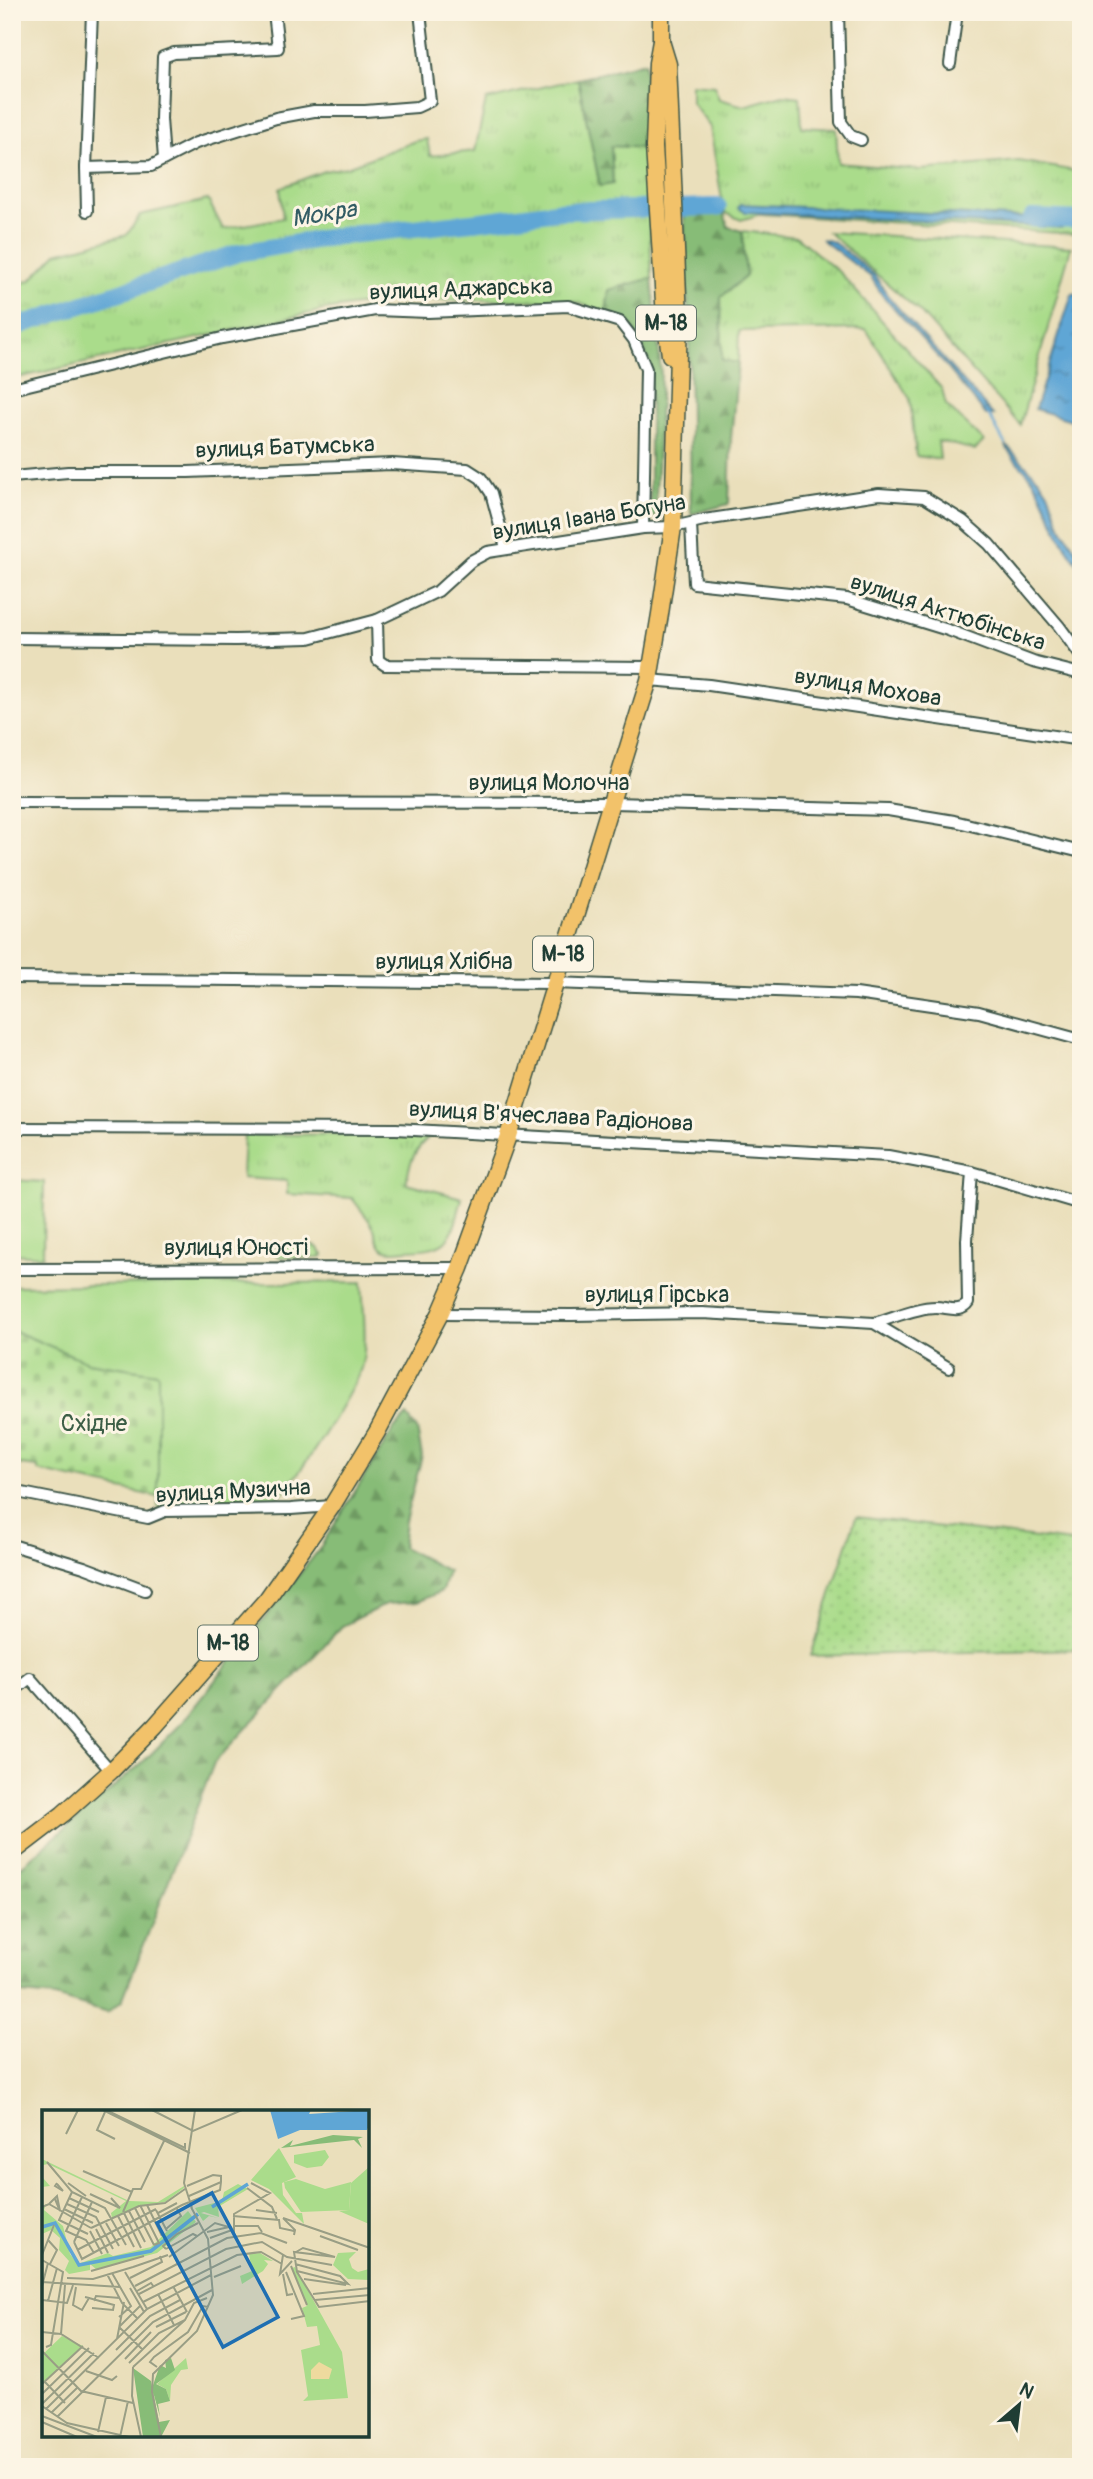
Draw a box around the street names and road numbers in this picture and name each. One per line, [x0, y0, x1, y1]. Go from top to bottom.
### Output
street label: вулиця Аджарська [369, 271, 553, 307]
road number: М-18 [636, 306, 696, 340]
street label: вулиця Батумська [195, 429, 375, 465]
street label: вулиця Івана Богуна [490, 487, 688, 547]
street label: вулиця Актюбінська [847, 567, 1049, 657]
street label: вулиця Мохова [792, 661, 944, 713]
street label: вулиця Молочна [469, 768, 629, 797]
road number: М-18 [533, 936, 593, 972]
street label: вулиця Хлібна [375, 947, 513, 976]
street label: вулиця В'ячеслава Радіонова [408, 1094, 694, 1138]
street label: вулиця Юності [164, 1233, 308, 1262]
street label: вулиця Гірська [585, 1280, 729, 1309]
street label: вулиця Музична [155, 1472, 311, 1510]
road number: М-18 [198, 1626, 258, 1660]

